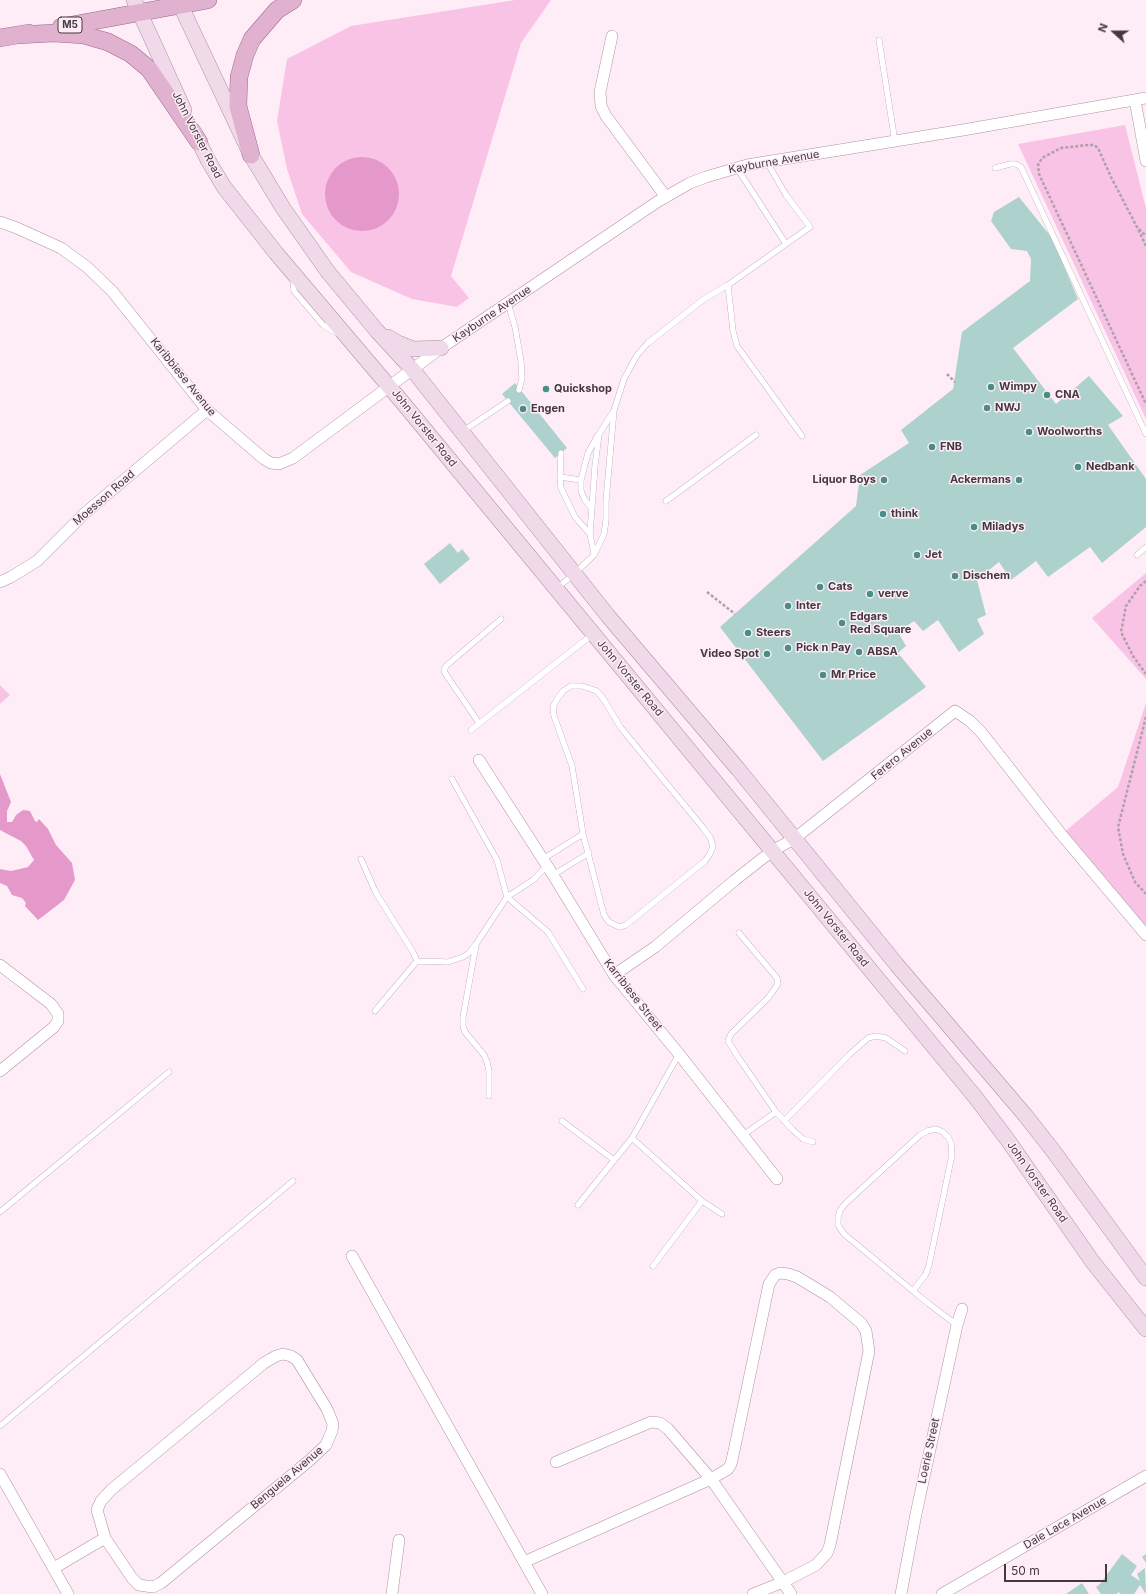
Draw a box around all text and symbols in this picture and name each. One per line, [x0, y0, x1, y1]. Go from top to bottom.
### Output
north arrow [1094, 12, 1134, 52]
road number: M5 [58, 17, 82, 33]
text: N [1095, 21, 1111, 34]
street label: John Vorster Road [169, 89, 225, 181]
street label: Kayburne Avenue [728, 148, 820, 176]
street label: Kayburne Avenue [450, 283, 534, 345]
street label: Karibbiese Avenue [147, 335, 219, 419]
place label: Wimpy [999, 380, 1037, 394]
place label: Quickshop [554, 382, 612, 396]
marker: Wimpy [986, 382, 996, 392]
marker: Quickshop [541, 384, 551, 394]
street label: John Vorster Road [389, 386, 459, 470]
place label: CNA [1055, 388, 1080, 402]
marker: CNA [1042, 390, 1052, 400]
place label: NWJ [995, 401, 1021, 415]
place label: Engen [531, 402, 565, 416]
marker: NWJ [982, 403, 992, 413]
marker: Engen [518, 404, 528, 414]
place label: Woolworths [1037, 425, 1102, 439]
marker: Woolworths [1024, 427, 1034, 437]
place label: FNB [940, 440, 962, 454]
marker: FNB [927, 442, 937, 452]
place label: Nedbank [1086, 460, 1135, 474]
marker: Nedbank [1073, 462, 1083, 472]
street label: Moesson Road [71, 468, 137, 528]
place label: Liquor Boys [813, 473, 876, 487]
place label: Ackermans [950, 473, 1011, 487]
marker: Liquor Boys [879, 475, 889, 485]
marker: Ackermans [1014, 475, 1024, 485]
place label: think [891, 507, 918, 521]
marker: think [878, 509, 888, 519]
place label: Miladys [982, 520, 1024, 534]
marker: Miladys [969, 522, 979, 532]
place label: Jet [925, 548, 942, 562]
marker: Jet [912, 550, 922, 560]
place label: Dischem [963, 569, 1010, 583]
marker: Dischem [950, 571, 960, 581]
place label: Cats [828, 580, 853, 594]
marker: Cats [815, 582, 825, 592]
place label: verve [878, 587, 909, 601]
marker: verve [865, 589, 875, 599]
place label: Inter [796, 599, 821, 613]
marker: Inter [783, 601, 793, 611]
place label: Edgars Red Square [850, 610, 911, 636]
marker: Edgars Red Square [837, 618, 847, 628]
place label: Steers [756, 626, 791, 640]
marker: Steers [743, 628, 753, 638]
street label: John Vorster Road [594, 637, 666, 719]
place label: Pick n Pay [796, 641, 851, 655]
marker: Pick n Pay [783, 643, 793, 653]
place label: ABSA [867, 645, 898, 659]
place label: Video Spot [700, 647, 759, 661]
marker: ABSA [854, 647, 864, 657]
marker: Video Spot [762, 649, 772, 659]
place label: Mr Price [831, 668, 876, 682]
marker: Mr Price [818, 670, 828, 680]
street label: Ferero Avenue [869, 725, 935, 783]
street label: John Vorster Road [801, 886, 871, 970]
street label: Karribiese Street [601, 957, 665, 1033]
street label: John Vorster Road [1004, 1139, 1070, 1225]
street label: Loerie Street [916, 1417, 942, 1485]
street label: Benguela Avenue [248, 1444, 326, 1512]
street label: Dale Lace Avenue [1021, 1494, 1109, 1552]
scale bar [1006, 1556, 1109, 1582]
text: 50 m [1011, 1563, 1040, 1578]

